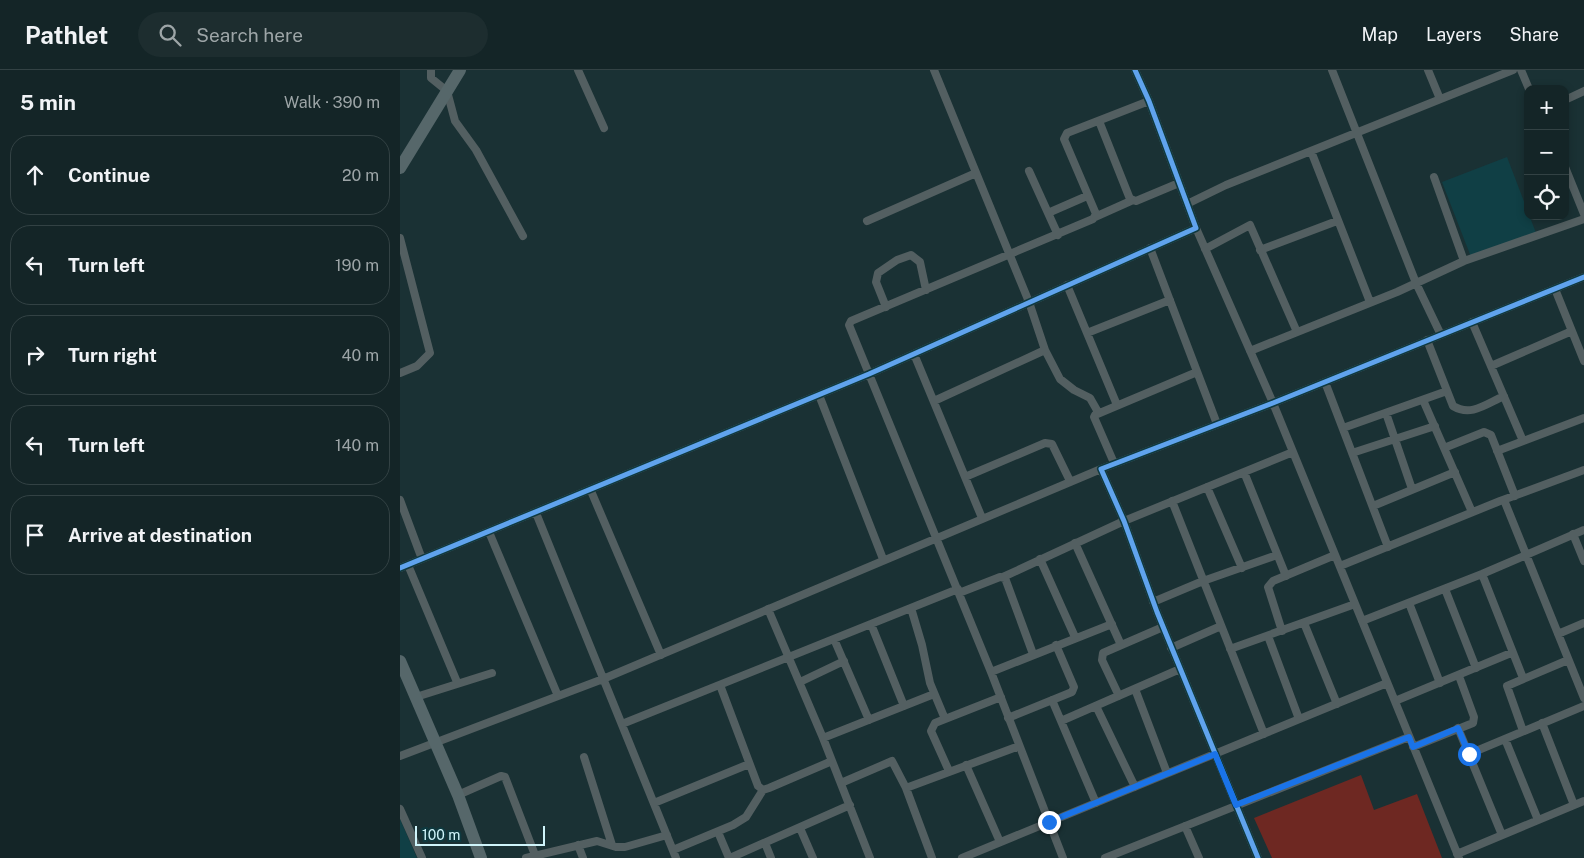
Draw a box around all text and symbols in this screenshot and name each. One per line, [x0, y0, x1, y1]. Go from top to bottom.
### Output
search box [138, 12, 488, 57]
text: Pathlet [25, 21, 108, 49]
icon: search [156, 21, 184, 49]
text: Search here [196, 24, 303, 46]
text: Map [1362, 24, 1398, 45]
text: Layers [1426, 24, 1482, 45]
text: Share [1510, 24, 1559, 45]
map controls [1524, 85, 1569, 220]
button: + [1524, 85, 1569, 130]
text: 5 min [20, 90, 76, 115]
text: Walk · 390 m [284, 93, 380, 112]
button: − [1524, 130, 1569, 175]
icon: ahead [21, 161, 49, 189]
text: Continue [68, 164, 150, 186]
text: 20 m [342, 166, 379, 185]
button: locate [1524, 175, 1569, 220]
icon: left [21, 251, 49, 279]
text: Turn left [68, 254, 145, 276]
text: 190 m [335, 256, 379, 275]
icon: right [21, 341, 49, 369]
text: Turn right [68, 344, 157, 366]
text: 40 m [341, 346, 379, 365]
icon: left [21, 431, 49, 459]
text: Turn left [68, 434, 145, 456]
text: 140 m [335, 436, 379, 455]
icon: arrive [21, 521, 49, 549]
text: Arrive at destination [68, 524, 252, 546]
route start [1458, 743, 1481, 766]
route end [1038, 811, 1061, 834]
scale bar [415, 823, 545, 846]
text: 100 m [422, 827, 460, 843]

